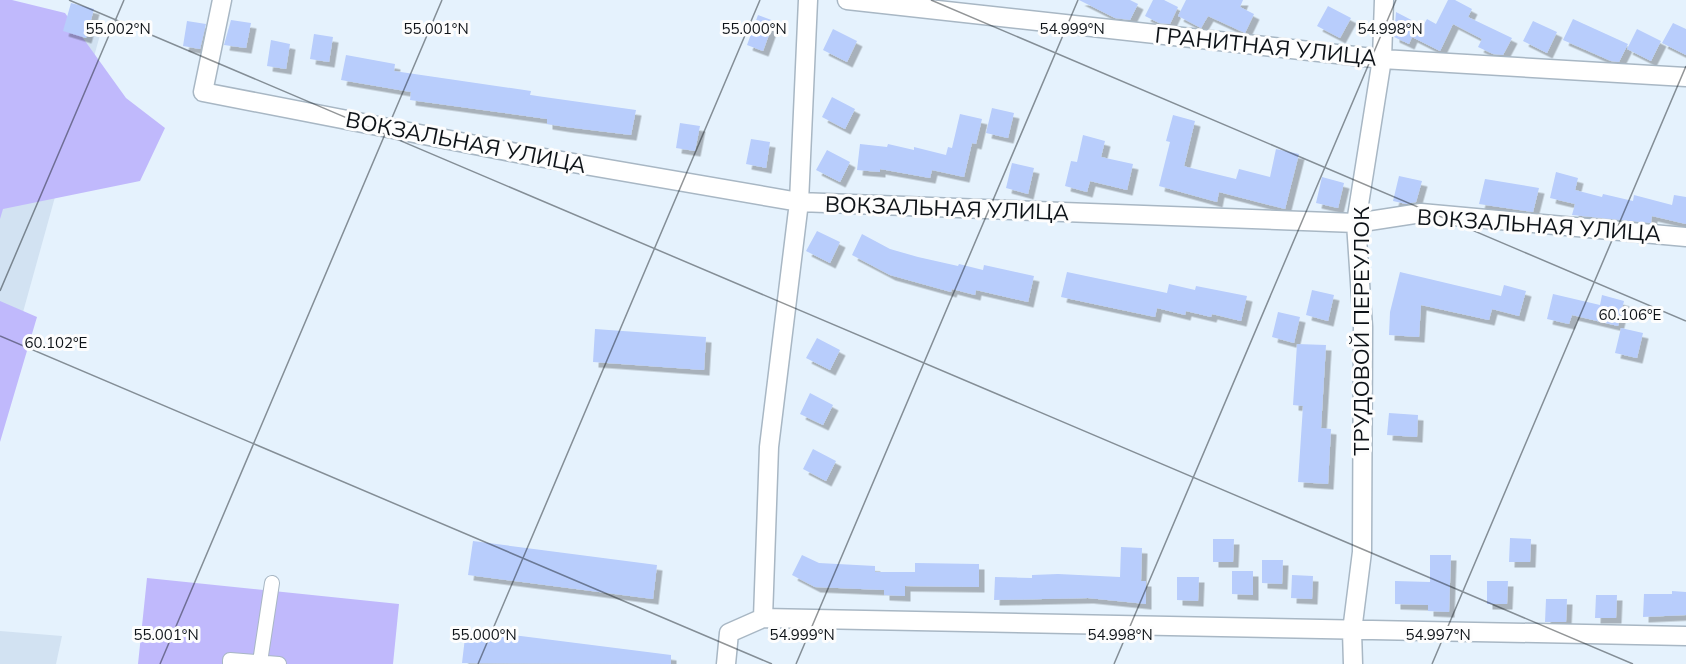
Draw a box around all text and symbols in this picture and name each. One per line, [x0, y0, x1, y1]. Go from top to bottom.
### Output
text: 55.002°N [85, 19, 151, 38]
text: 55.001°N [403, 19, 469, 38]
text: 55.000°N [721, 19, 787, 38]
text: 54.999°N [1039, 19, 1105, 38]
text: 54.998°N [1357, 19, 1423, 38]
street label: ГРАНИТНАЯ УЛИЦА [1154, 20, 1378, 72]
street label: ВОКЗАЛЬНАЯ УЛИЦА [343, 105, 589, 179]
street label: ВОКЗАЛЬНАЯ УЛИЦА [824, 190, 1070, 226]
street label: ВОКЗАЛЬНАЯ УЛИЦА [1416, 203, 1662, 247]
street label: ТРУДОВОЙ ПЕРЕУЛОК [1347, 206, 1375, 456]
text: 60.106°E [1599, 305, 1662, 324]
text: 60.102°E [25, 333, 88, 352]
text: 55.001°N [133, 625, 199, 644]
text: 55.000°N [451, 625, 517, 644]
text: 54.999°N [769, 625, 835, 644]
text: 54.998°N [1087, 625, 1153, 644]
text: 54.997°N [1405, 625, 1471, 644]

